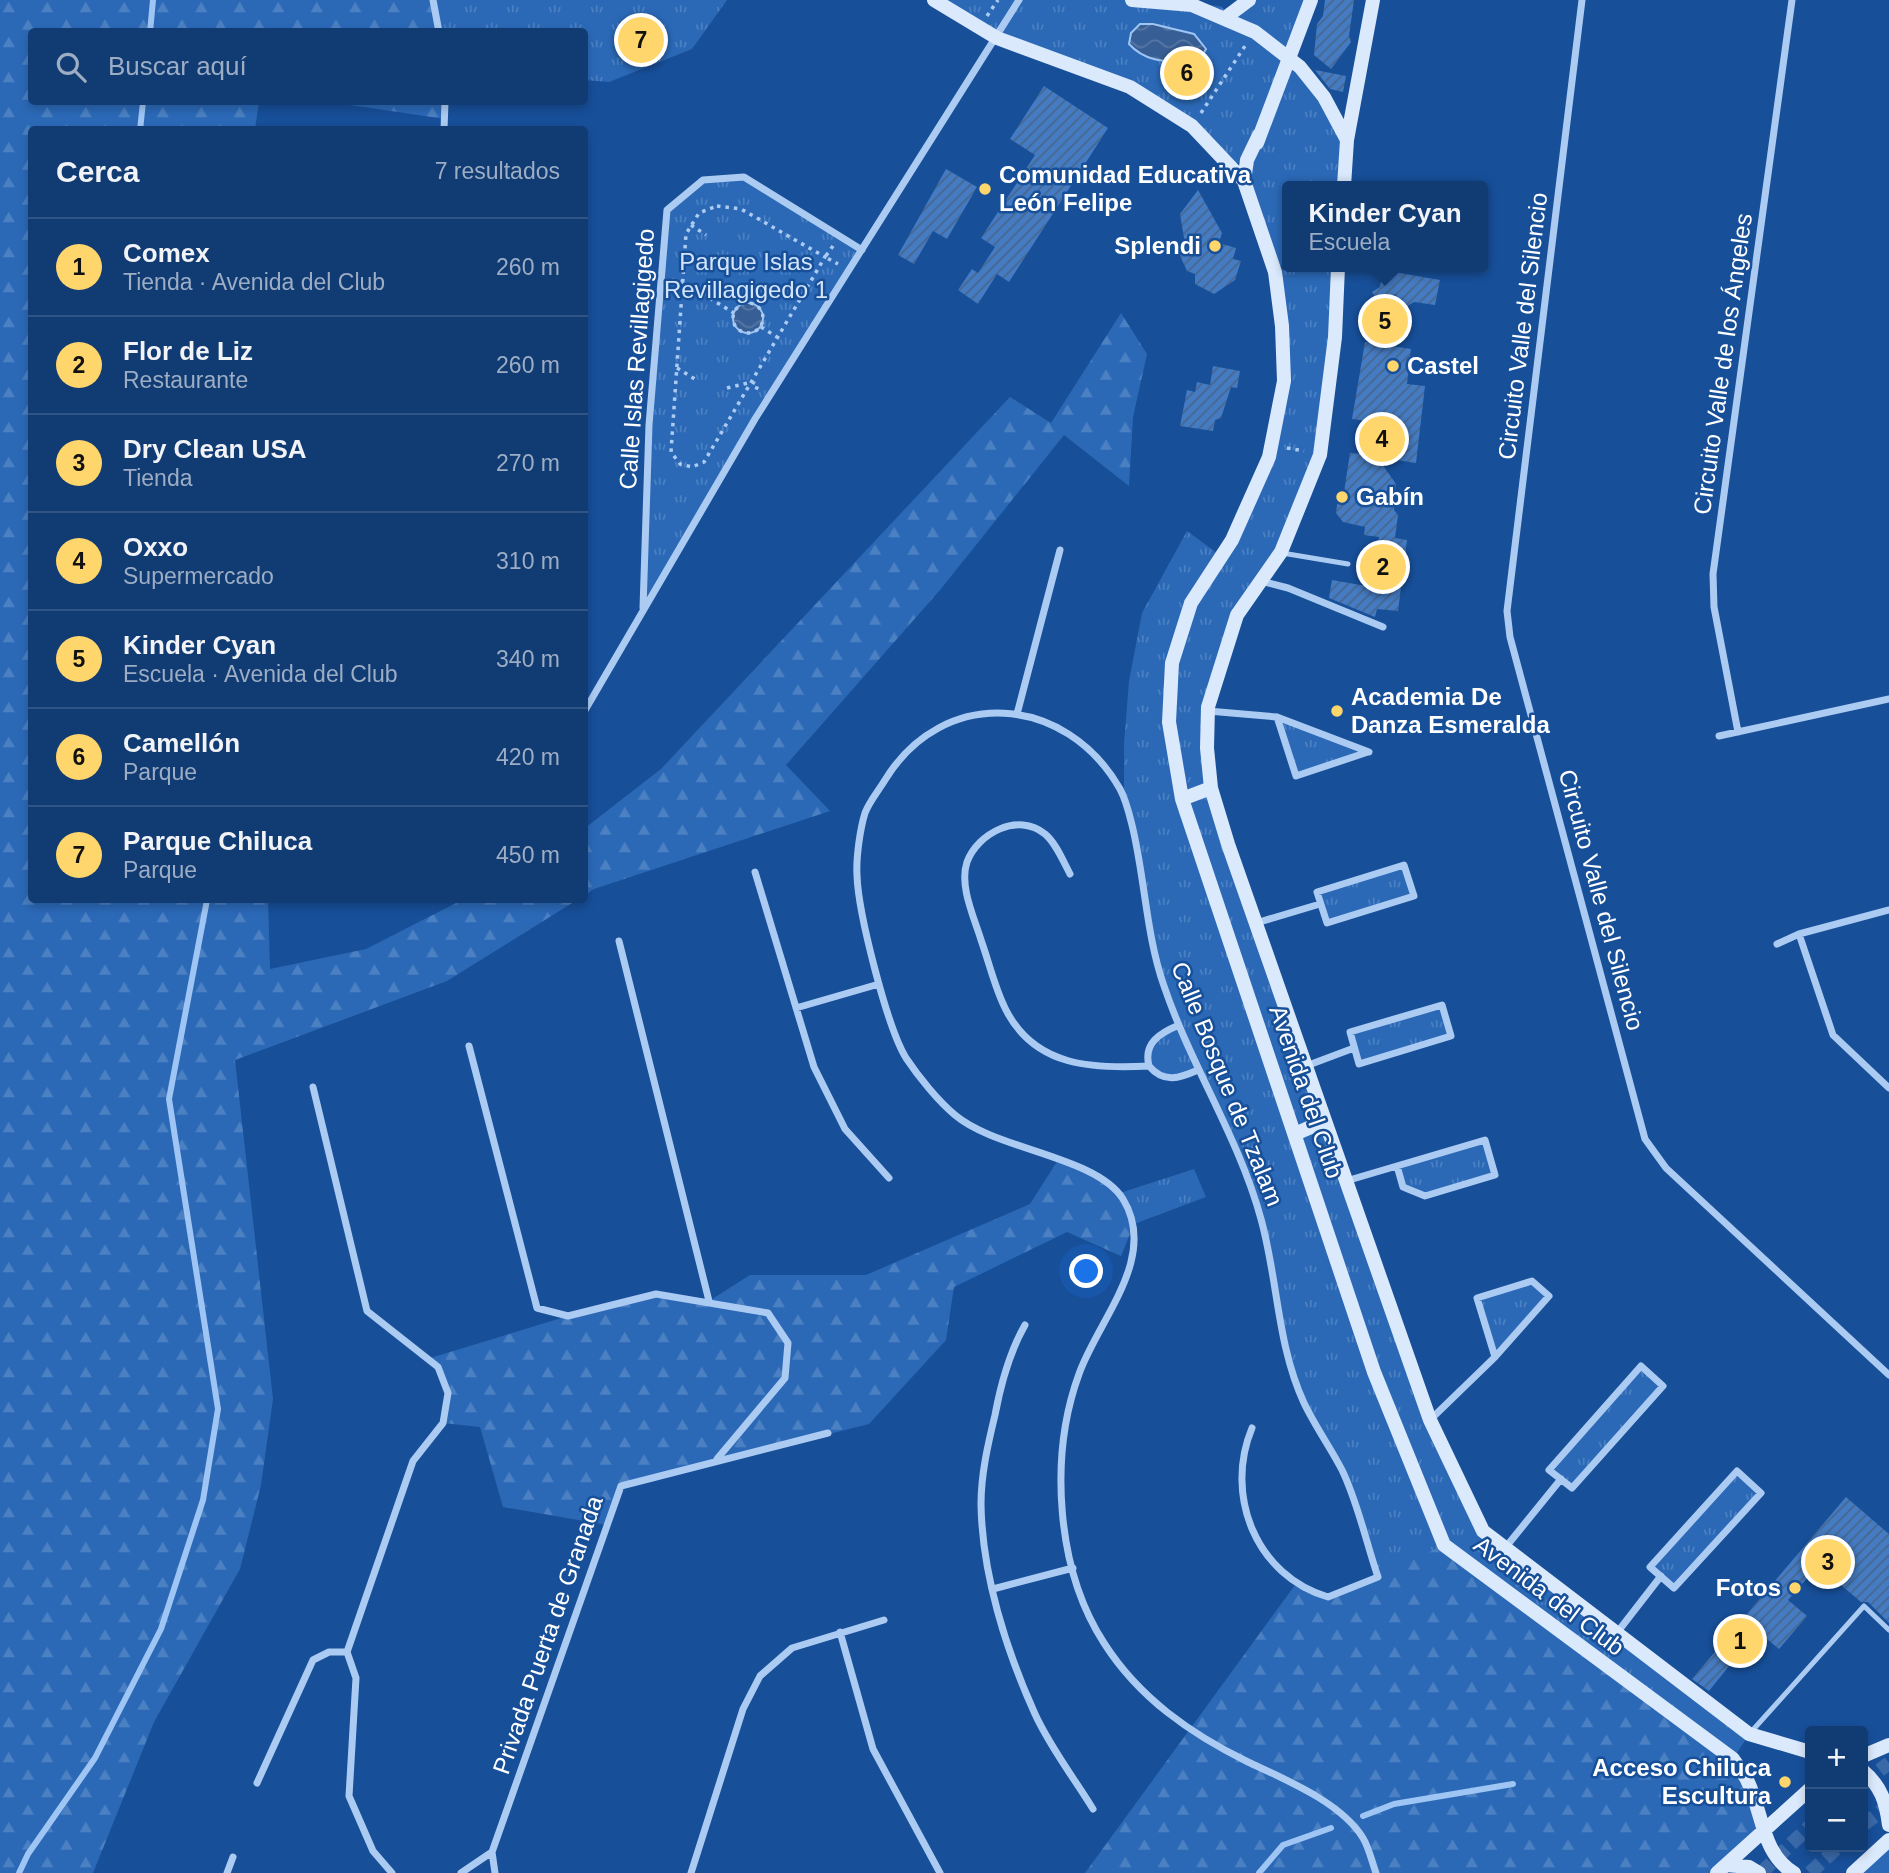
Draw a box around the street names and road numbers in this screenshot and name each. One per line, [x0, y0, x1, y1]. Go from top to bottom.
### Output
street label: Circuito Valle del Silencio [1493, 191, 1552, 461]
street label: Circuito Valle de los Ángeles [1688, 212, 1757, 516]
street label: Calle Islas Revillagigedo [614, 228, 659, 490]
street label: Circuito Valle del Silencio [1554, 766, 1649, 1033]
street label: Calle Bosque de Tzalam [1166, 958, 1289, 1210]
street label: Avenida del Club [1264, 1002, 1349, 1182]
street label: Privada Puerta de Granada [487, 1492, 608, 1777]
street label: Avenida del Club [1469, 1530, 1630, 1661]

